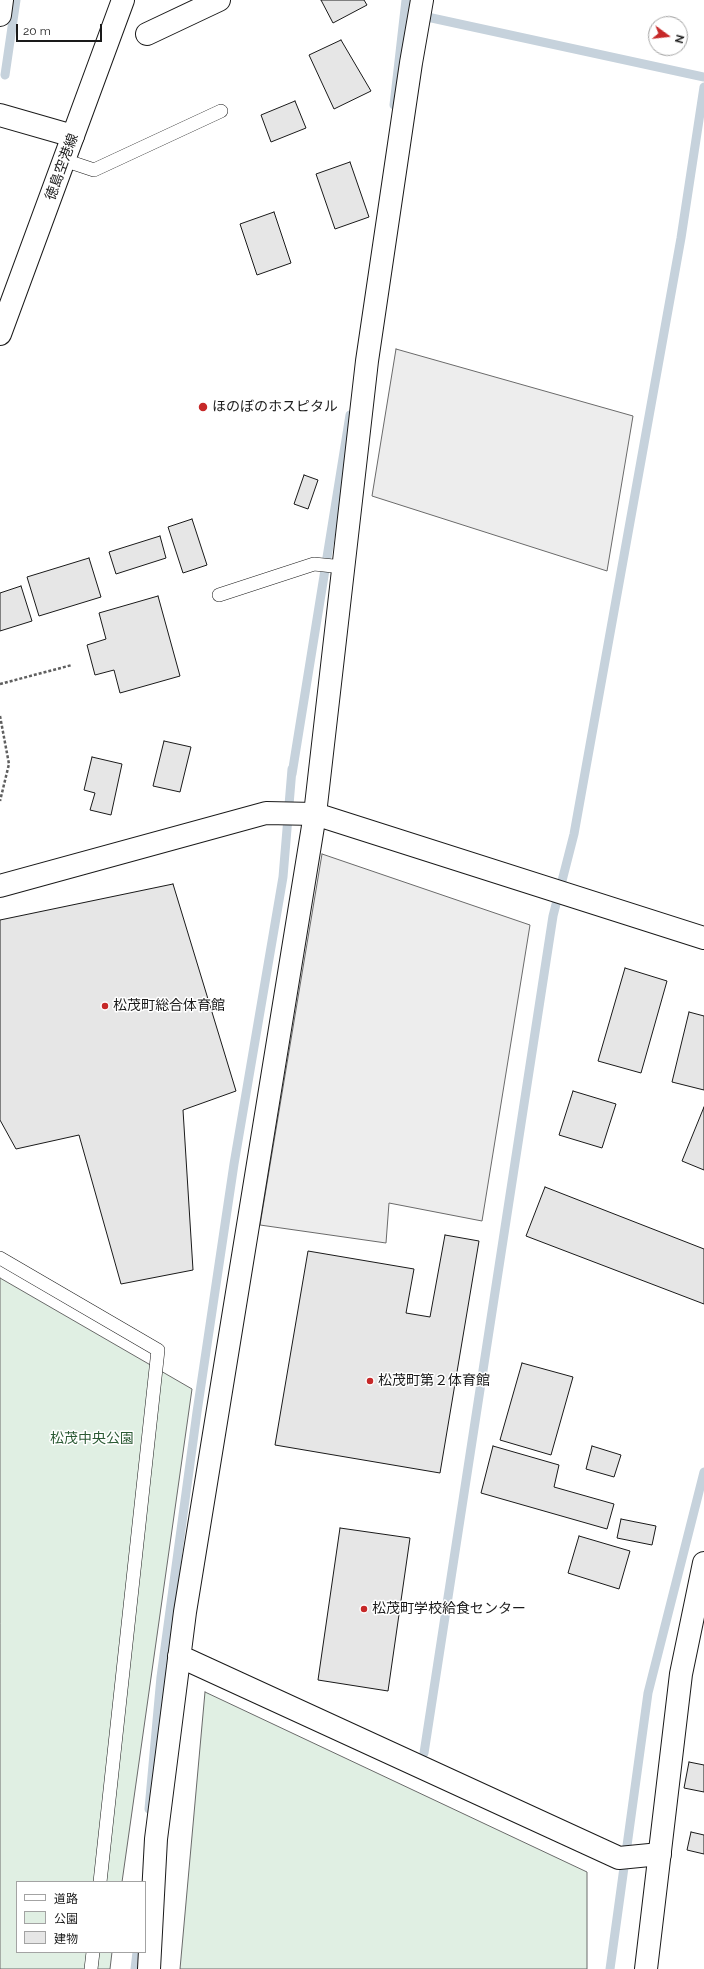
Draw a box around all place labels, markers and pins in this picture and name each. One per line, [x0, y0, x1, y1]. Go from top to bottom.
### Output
place label: ほのぼのホスピタル [212, 399, 338, 415]
marker: ほのぼのホスピタル [197, 401, 209, 413]
place label: 松茂町総合体育館 [113, 998, 225, 1014]
marker: 松茂町総合体育館 [100, 1001, 110, 1011]
place label: 松茂町第２体育館 [378, 1373, 490, 1389]
marker: 松茂町第２体育館 [365, 1376, 375, 1386]
place label: 松茂町学校給食センター [372, 1601, 526, 1617]
marker: 松茂町学校給食センター [359, 1604, 369, 1614]

